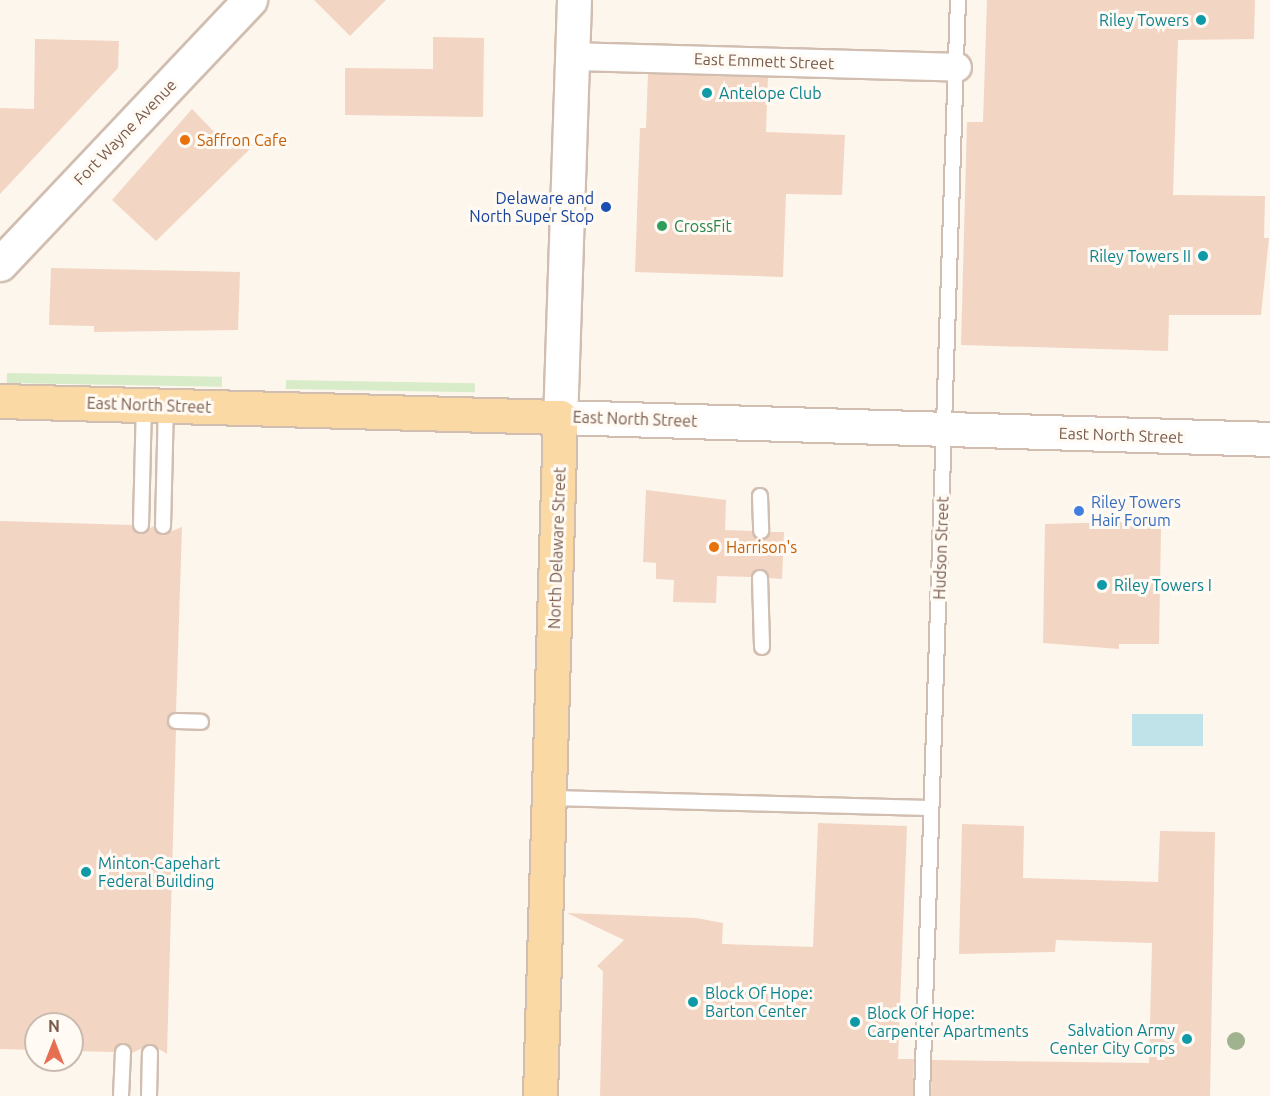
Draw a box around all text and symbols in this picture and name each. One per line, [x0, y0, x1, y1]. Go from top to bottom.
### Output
place label: Riley Towers [1099, 10, 1189, 30]
marker: Riley Towers [1194, 13, 1208, 27]
street label: East Emmett Street [693, 49, 835, 73]
street label: Fort Wayne Avenue [70, 75, 180, 189]
place label: Antelope Club [719, 83, 822, 103]
marker: Antelope Club [700, 86, 714, 100]
place label: Saffron Cafe [197, 130, 287, 150]
marker: Saffron Cafe [178, 133, 192, 147]
place label: Delaware and North Super Stop [469, 188, 594, 226]
marker: Delaware and North Super Stop [599, 200, 613, 214]
place label: CrossFit [674, 216, 732, 236]
marker: CrossFit [655, 219, 669, 233]
place label: Riley Towers II [1089, 246, 1191, 266]
marker: Riley Towers II [1196, 249, 1210, 263]
street label: East North Street [86, 393, 212, 417]
street label: East North Street [572, 407, 698, 431]
street label: East North Street [1058, 423, 1184, 447]
street label: North Delaware Street [545, 467, 569, 629]
place label: Riley Towers Hair Forum [1091, 492, 1181, 530]
street label: Hudson Street [930, 496, 952, 600]
marker: Riley Towers Hair Forum [1072, 504, 1086, 518]
place label: Harrison's [726, 537, 797, 557]
marker: Harrison's [707, 540, 721, 554]
place label: Riley Towers I [1114, 575, 1212, 595]
marker: Riley Towers I [1095, 578, 1109, 592]
place label: Minton-Capehart Federal Building [98, 853, 220, 891]
marker: Minton-Capehart Federal Building [79, 865, 93, 879]
place label: Block Of Hope: Barton Center [705, 983, 813, 1021]
marker: Block Of Hope: Barton Center [686, 995, 700, 1009]
place label: Block Of Hope: Carpenter Apartments [867, 1003, 1029, 1041]
north arrow [24, 1012, 84, 1072]
marker: Block Of Hope: Carpenter Apartments [848, 1015, 862, 1029]
text: N [48, 1017, 60, 1035]
place label: Salvation Army Center City Corps [1050, 1020, 1175, 1058]
marker: Salvation Army Center City Corps [1180, 1032, 1194, 1046]

